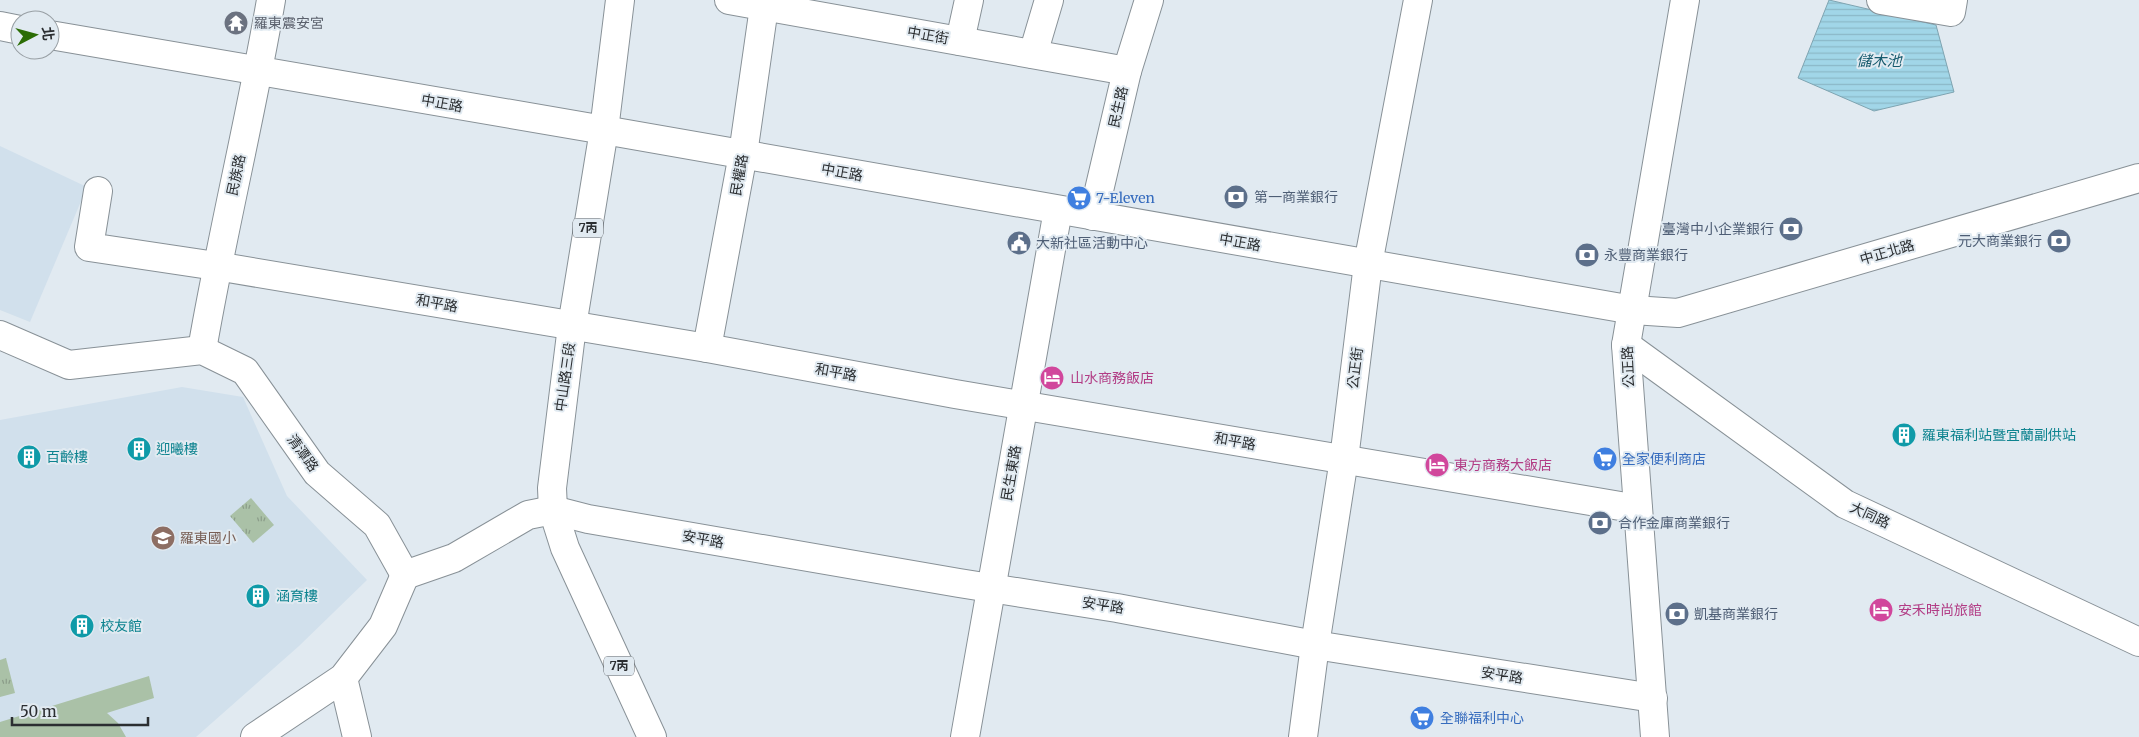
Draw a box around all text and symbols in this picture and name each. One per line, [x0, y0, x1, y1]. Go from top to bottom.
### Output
north arrow [10, 10, 60, 60]
temple icon: 羅東震安宮 [223, 10, 249, 36]
place label: 羅東震安宮 [254, 14, 324, 32]
street label: 中正街 [906, 22, 950, 48]
text: 北 [38, 26, 58, 42]
water label: 儲木池 [1856, 51, 1903, 70]
street label: 民生路 [1105, 85, 1131, 129]
street label: 中正路 [420, 90, 464, 116]
street label: 民族路 [223, 153, 249, 197]
street label: 民權路 [726, 153, 752, 197]
street label: 中正路 [820, 159, 864, 185]
bank icon: 第一商業銀行 [1223, 184, 1249, 210]
supermarket icon: 7-Eleven [1066, 185, 1092, 211]
place label: 第一商業銀行 [1254, 188, 1338, 206]
place label: 7-Eleven [1096, 189, 1155, 207]
bank icon: 臺灣中小企業銀行 [1778, 216, 1804, 242]
road number: 7丙 [573, 218, 603, 238]
place label: 臺灣中小企業銀行 [1662, 220, 1774, 238]
bank icon: 元大商業銀行 [2046, 228, 2072, 254]
street label: 中正路 [1218, 229, 1262, 255]
public building icon: 大新社區活動中心 [1006, 230, 1032, 256]
place label: 元大商業銀行 [1958, 232, 2042, 250]
place label: 大新社區活動中心 [1036, 234, 1148, 252]
street label: 中正北路 [1858, 236, 1916, 268]
bank icon: 永豐商業銀行 [1574, 242, 1600, 268]
place label: 永豐商業銀行 [1604, 246, 1688, 264]
street label: 和平路 [415, 290, 459, 316]
street label: 中山路三段 [551, 341, 579, 413]
street label: 公正街 [1344, 346, 1366, 390]
street label: 公正路 [1618, 346, 1638, 388]
street label: 和平路 [814, 359, 858, 385]
hotel icon: 山水商務飯店 [1039, 365, 1065, 391]
place label: 山水商務飯店 [1070, 369, 1154, 387]
building icon: 羅東福利站暨宜蘭副供站 [1891, 422, 1917, 448]
place label: 羅東福利站暨宜蘭副供站 [1922, 426, 2076, 444]
street label: 和平路 [1213, 428, 1257, 454]
street label: 清潭路 [283, 431, 323, 475]
building icon: 迎曦樓 [126, 436, 152, 462]
place label: 迎曦樓 [156, 440, 198, 458]
building icon: 百齡樓 [16, 444, 42, 470]
street label: 民生東路 [997, 444, 1025, 502]
supermarket icon: 全家便利商店 [1592, 446, 1618, 472]
place label: 百齡樓 [46, 448, 88, 466]
place label: 全家便利商店 [1622, 450, 1706, 468]
hotel icon: 東方商務大飯店 [1424, 452, 1450, 478]
place label: 東方商務大飯店 [1454, 456, 1552, 474]
street label: 大同路 [1847, 498, 1893, 532]
bank icon: 合作金庫商業銀行 [1587, 510, 1613, 536]
place label: 合作金庫商業銀行 [1618, 514, 1730, 532]
school or university icon: 羅東國小 [150, 525, 176, 551]
street label: 安平路 [681, 526, 725, 552]
place label: 羅東國小 [180, 529, 236, 547]
building icon: 涵育樓 [245, 583, 271, 609]
place label: 涵育樓 [276, 587, 318, 605]
street label: 安平路 [1081, 593, 1125, 617]
hotel icon: 安禾時尚旅館 [1868, 597, 1894, 623]
bank icon: 凱基商業銀行 [1664, 601, 1690, 627]
place label: 安禾時尚旅館 [1898, 601, 1982, 619]
place label: 凱基商業銀行 [1694, 605, 1778, 623]
building icon: 校友館 [69, 613, 95, 639]
place label: 校友館 [100, 617, 142, 635]
road number: 7丙 [604, 656, 634, 676]
street label: 安平路 [1480, 663, 1524, 687]
scale bar [12, 694, 149, 726]
text: 50 m [20, 702, 57, 721]
supermarket icon: 全聯福利中心 [1409, 705, 1435, 731]
place label: 全聯福利中心 [1440, 709, 1524, 727]

